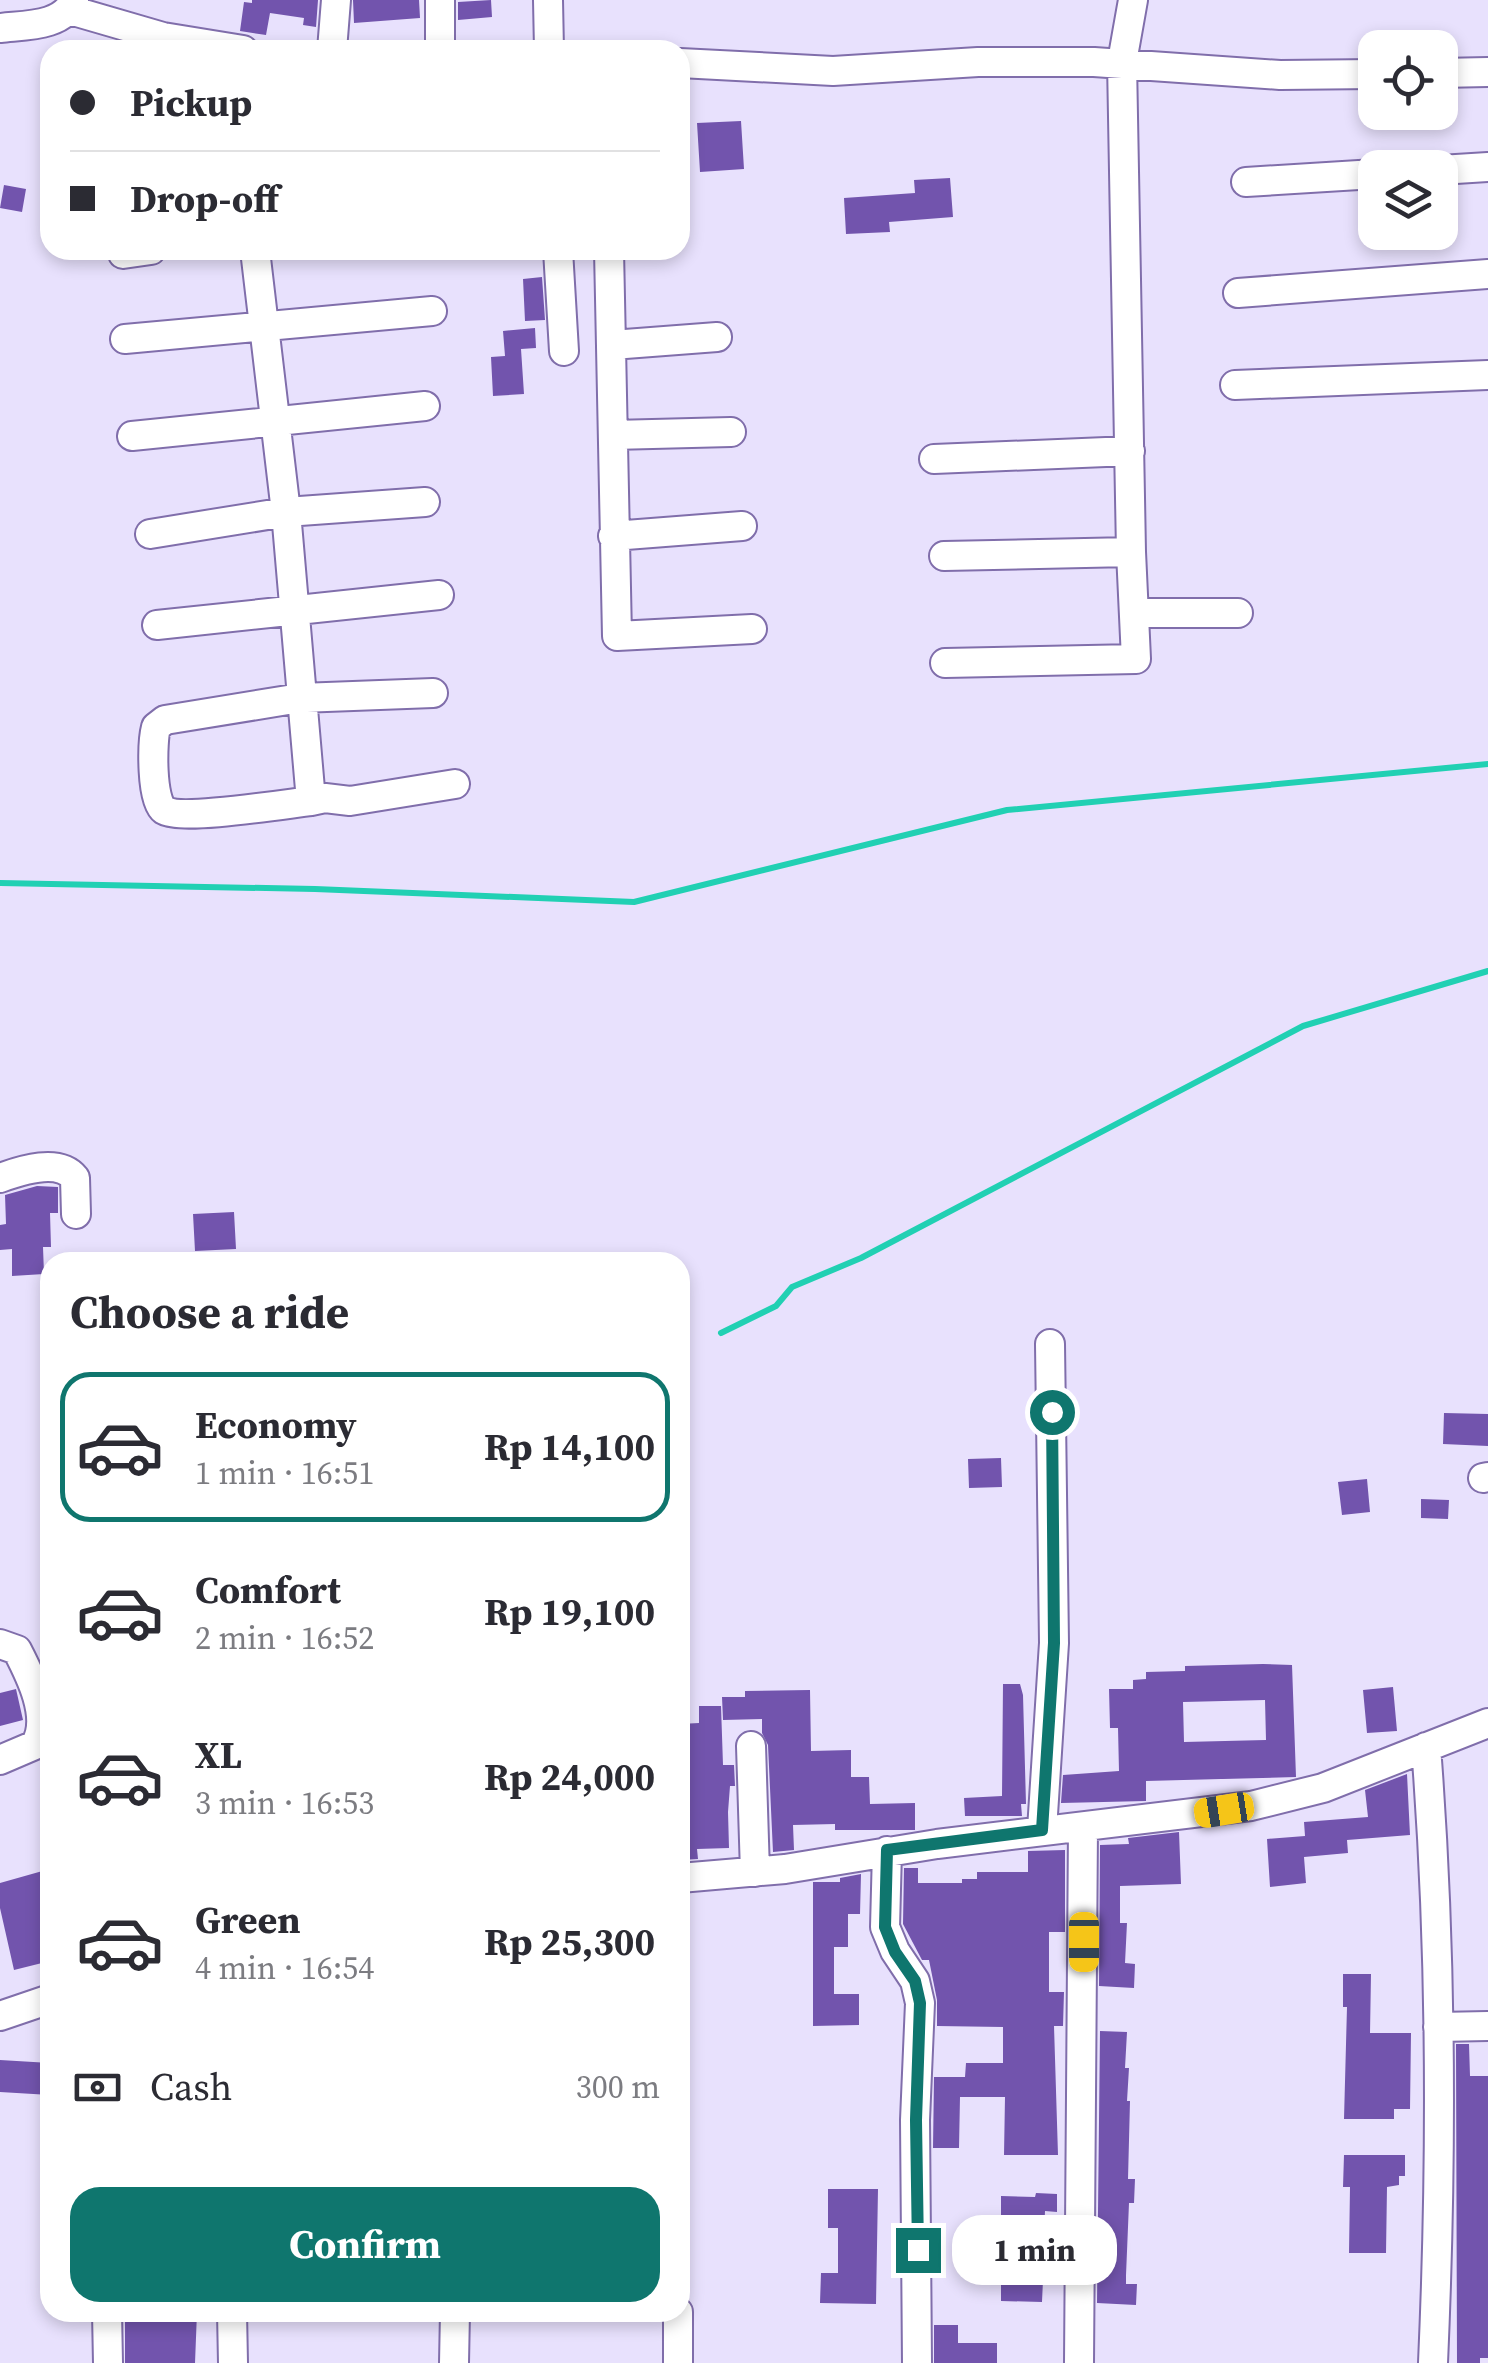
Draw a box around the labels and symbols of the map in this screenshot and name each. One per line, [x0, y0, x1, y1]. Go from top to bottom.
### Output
route start [1030, 1390, 1075, 1435]
car [1192, 1790, 1256, 1830]
car [1069, 1912, 1099, 1972]
callout: 1 min [953, 2215, 1118, 2285]
route end [896, 2228, 941, 2273]

